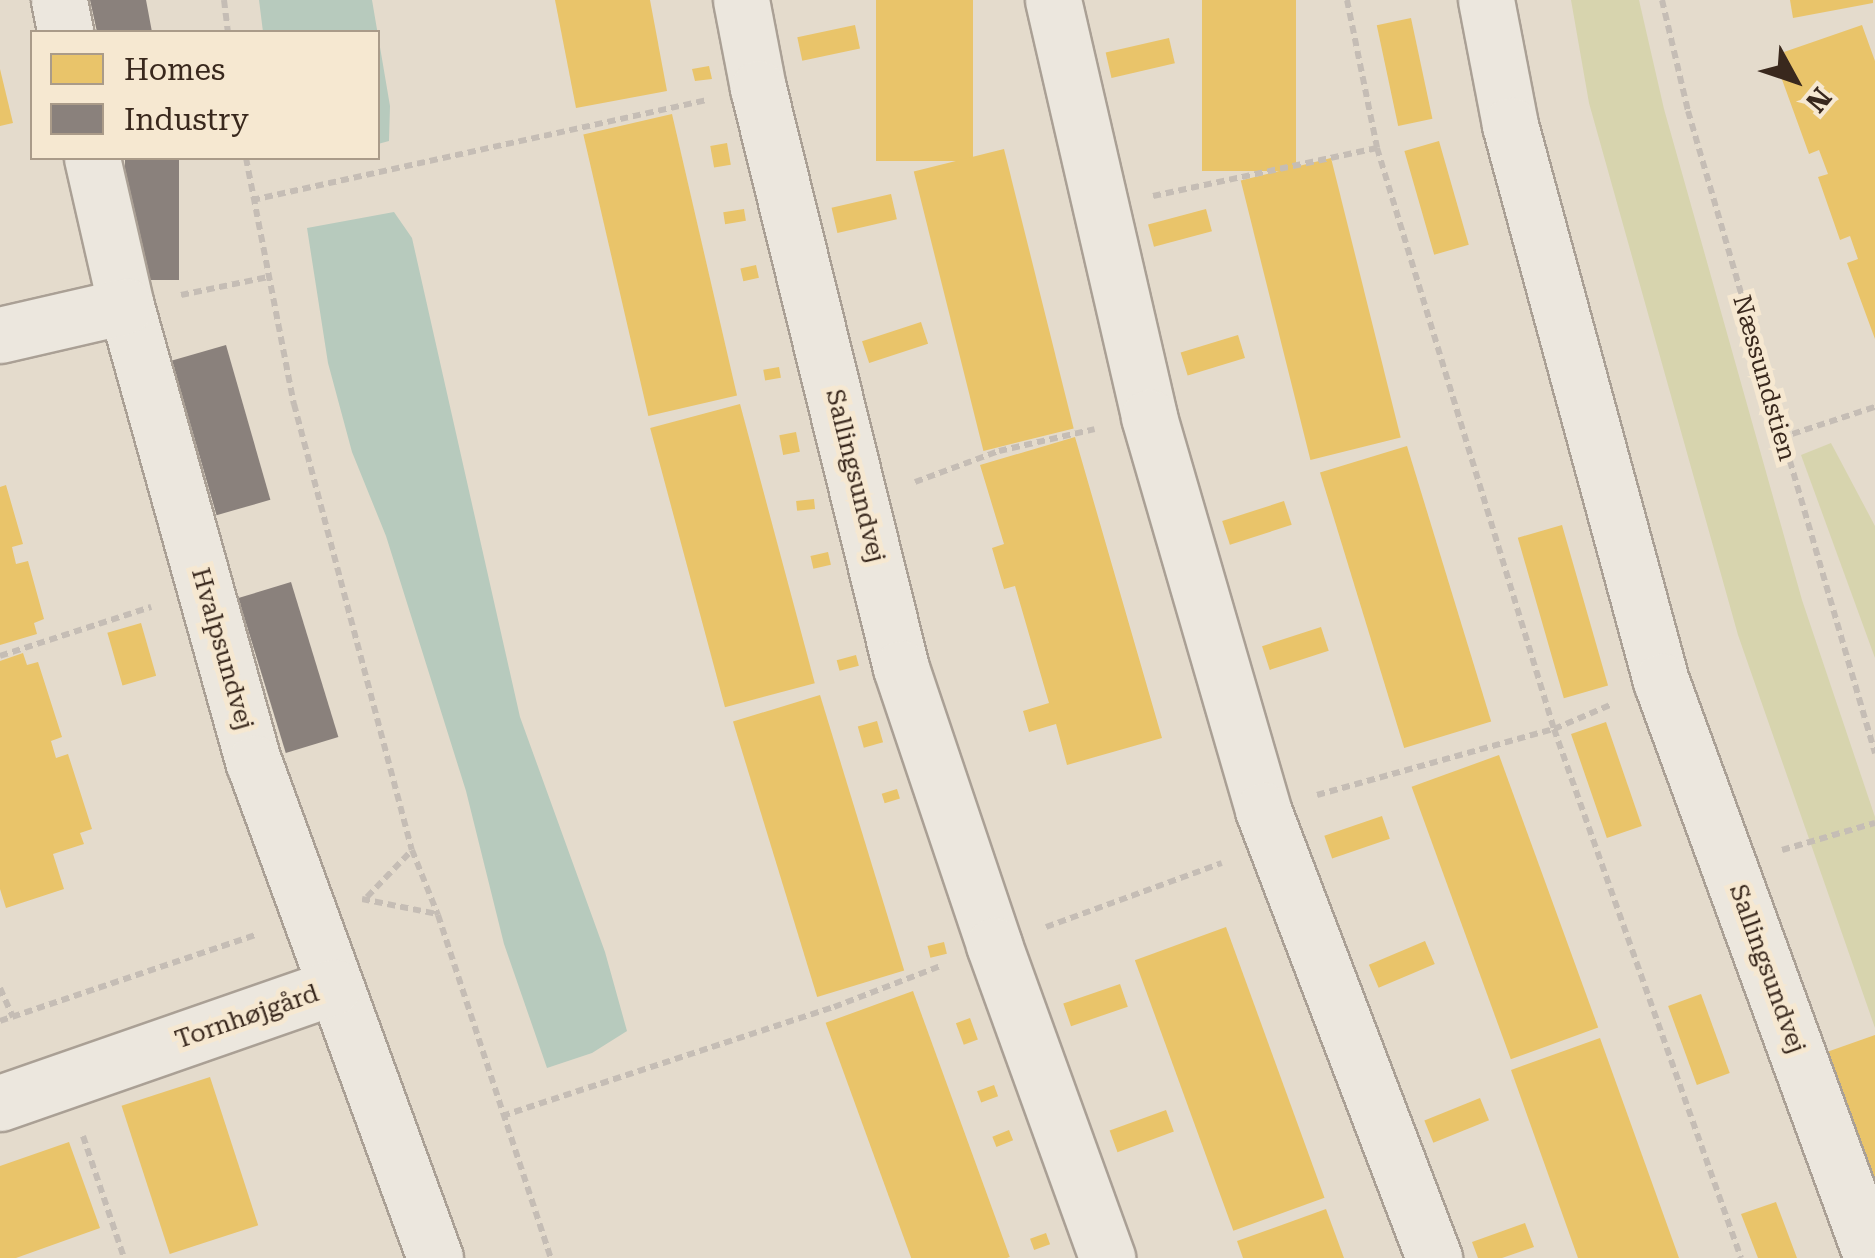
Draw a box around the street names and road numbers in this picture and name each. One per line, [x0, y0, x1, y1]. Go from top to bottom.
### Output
street label: Næssundstien [1726, 292, 1802, 464]
street label: Sallingsundvej [819, 386, 891, 566]
street label: Hvalpsundvej [185, 565, 259, 733]
street label: Sallingsundvej [1723, 880, 1811, 1058]
street label: Tornhøjgård [171, 978, 323, 1056]

